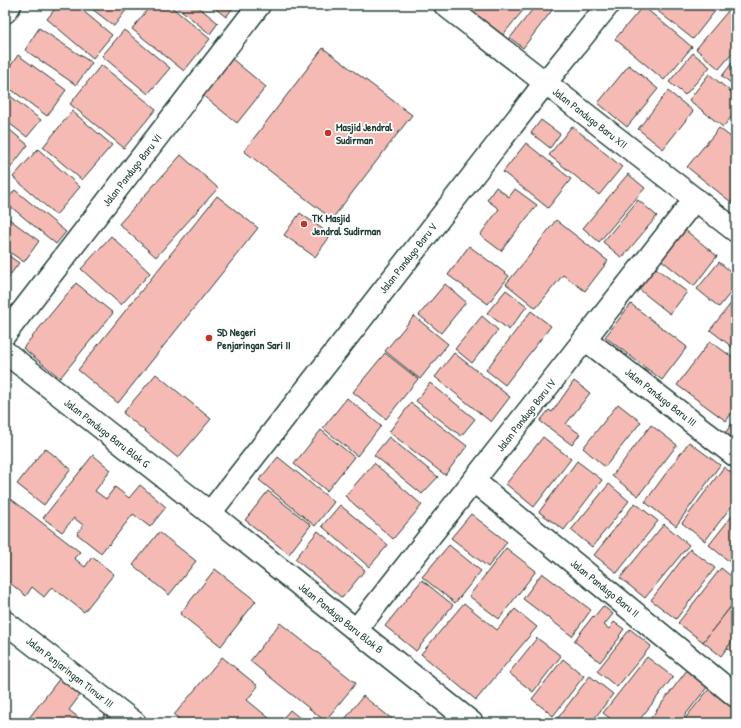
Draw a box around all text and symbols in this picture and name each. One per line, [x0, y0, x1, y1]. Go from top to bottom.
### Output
street label: Jalan Pandugo Baru XII [550, 84, 630, 152]
place label: Masjid Jendral Sudirman [336, 120, 393, 147]
marker: Masjid Jendral Sudirman [323, 128, 333, 138]
street label: Jalan Pandugo Baru VI [99, 131, 165, 209]
place label: TK Masjid Jendral Sudirman [311, 211, 381, 238]
marker: TK Masjid Jendral Sudirman [299, 219, 309, 229]
street label: Jalan Pandugo Baru V [376, 219, 440, 296]
place label: SD Negeri Penjaringan Sari II [217, 325, 291, 353]
marker: SD Negeri Penjaringan Sari II [204, 333, 214, 343]
street label: Jalan Pandugo Baru III [622, 365, 700, 429]
street label: Jalan Pandugo Baru IV [493, 375, 559, 454]
street label: Jalan Pandugo Baru Blok G [61, 395, 153, 471]
street label: Jalan Pandugo Baru II [568, 556, 642, 620]
street label: Jalan Pandugo Baru Blok B [296, 580, 386, 657]
street label: Jalan Penjaringan Timur III [24, 634, 116, 710]

